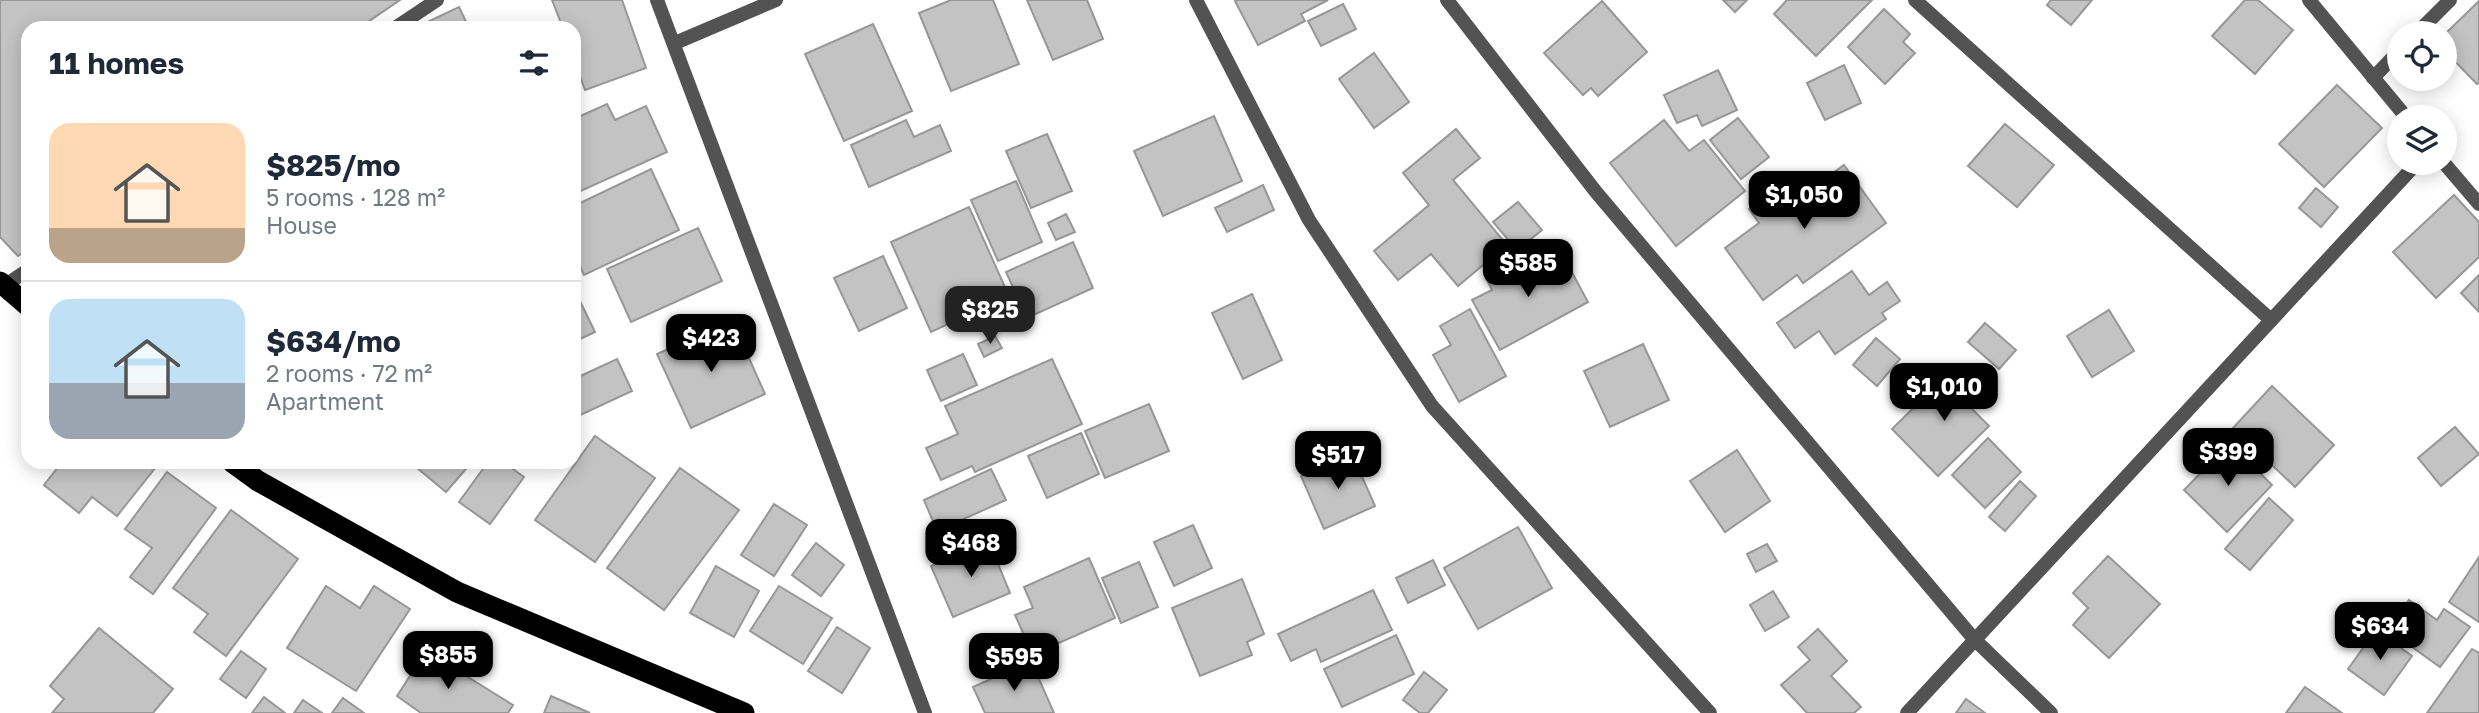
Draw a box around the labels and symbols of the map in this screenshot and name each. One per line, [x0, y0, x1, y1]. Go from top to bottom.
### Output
pin: $1,050 [1747, 172, 1861, 231]
pin: $585 [1487, 240, 1569, 299]
pin: $825 [949, 286, 1031, 346]
pin: $423 [670, 314, 752, 374]
pin: $1,010 [1887, 364, 2001, 423]
pin: $399 [2187, 428, 2269, 488]
pin: $517 [1297, 432, 1379, 491]
pin: $468 [930, 520, 1012, 579]
pin: $634 [2339, 602, 2421, 662]
pin: $855 [407, 632, 489, 691]
pin: $595 [973, 634, 1055, 693]

